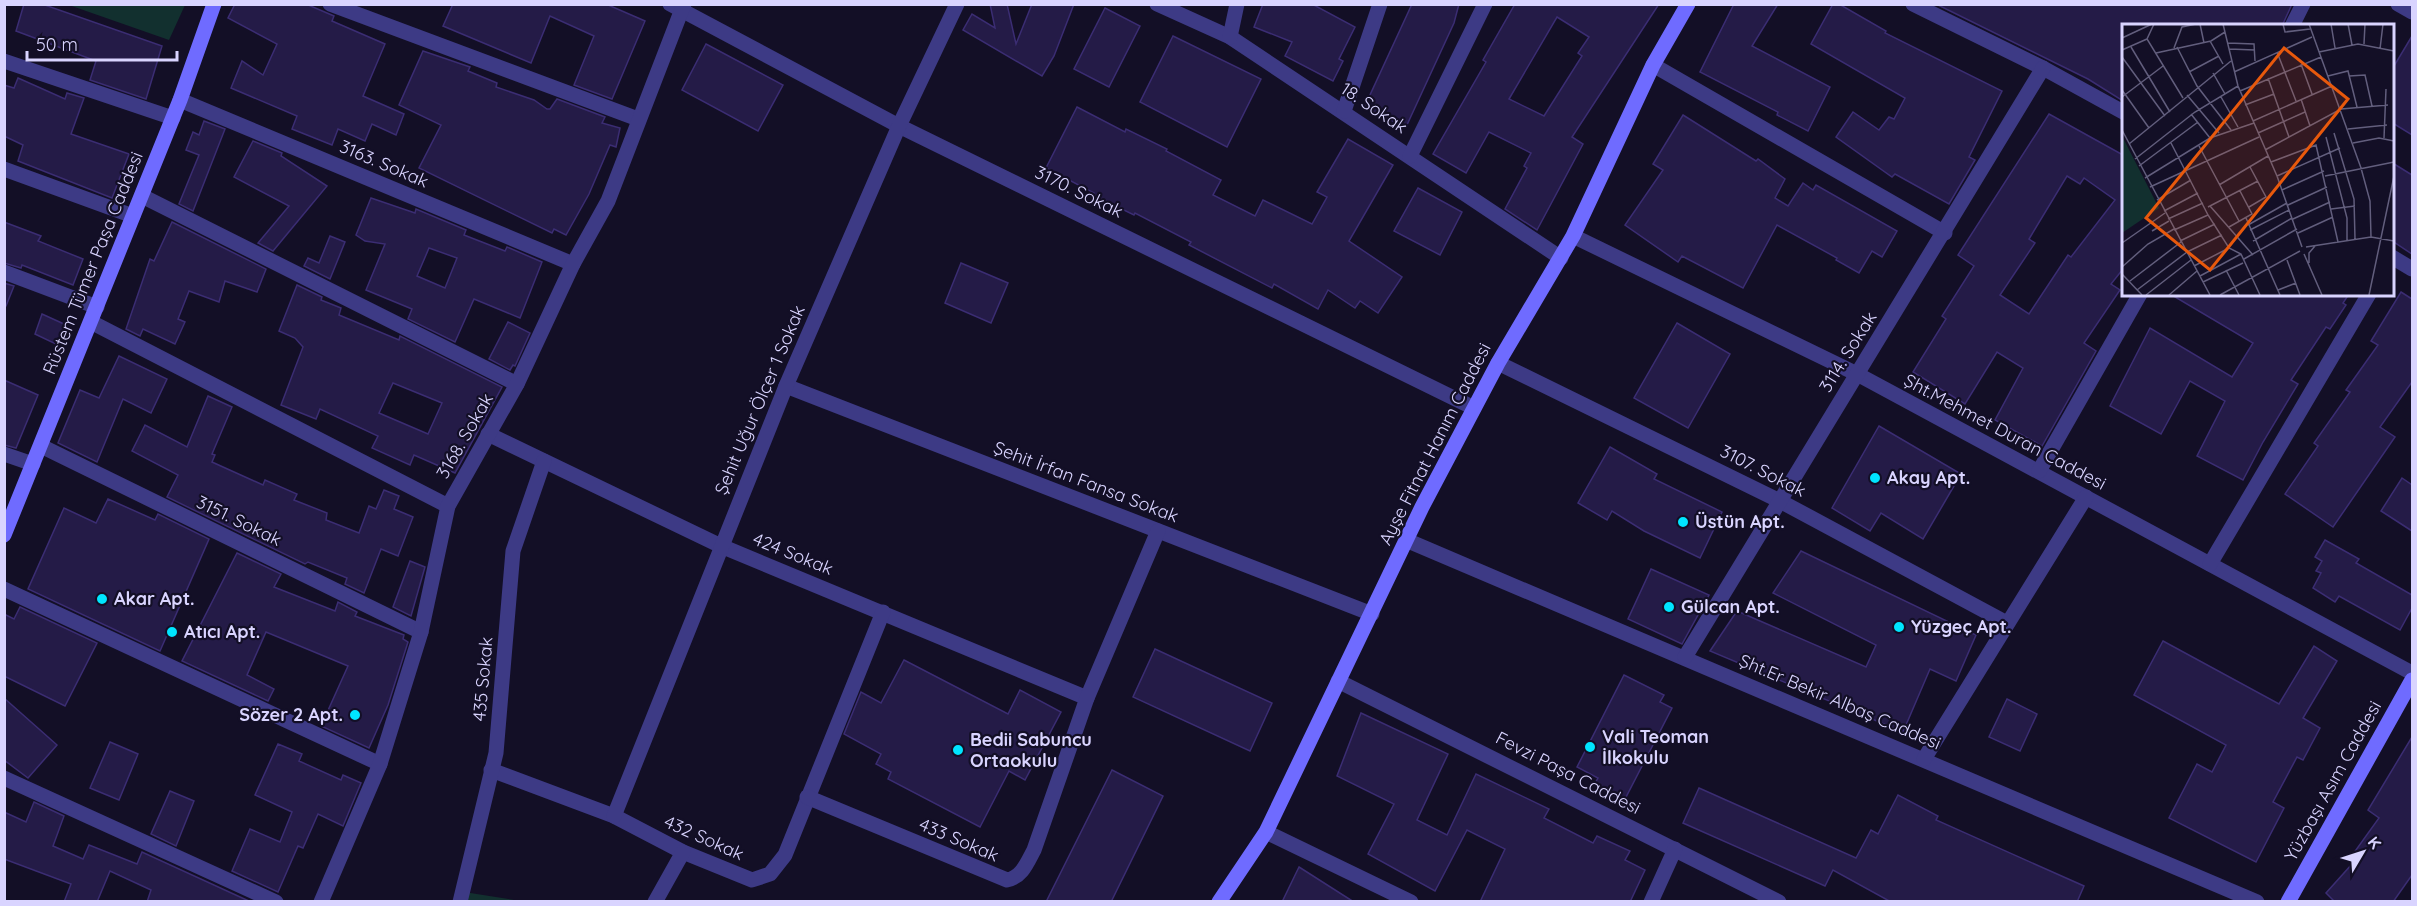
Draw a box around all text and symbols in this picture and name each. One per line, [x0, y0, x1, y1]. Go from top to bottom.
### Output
scale bar [27, 24, 177, 62]
inset map [2122, 24, 2393, 296]
text: 50 m [36, 33, 78, 56]
street label: 18. Sokak [1336, 77, 1412, 138]
street label: 3163. Sokak [336, 134, 432, 193]
street label: Rüstem Tümer Paşa Caddesi [37, 148, 148, 378]
street label: 3170. Sokak [1031, 160, 1127, 223]
street label: Şehit Uğur Ölçer 1 Sokak [709, 302, 810, 498]
street label: 3114. Sokak [1814, 307, 1882, 397]
street label: Ayşe Fitnat Hanım Caddesi [1374, 339, 1496, 549]
street label: Şht.Mehmet Duran Caddesi [1900, 368, 2110, 495]
street label: 3168. Sokak [431, 389, 498, 483]
street label: Şehit İrfan Fansa Sokak [990, 436, 1182, 527]
street label: 3107. Sokak [1716, 439, 1810, 502]
place label: Akay Apt. [1887, 466, 1970, 489]
marker: Akay Apt. [1868, 471, 1882, 485]
street label: 3151. Sokak [193, 490, 286, 551]
place label: Üstün Apt. [1695, 510, 1785, 533]
marker: Üstün Apt. [1676, 515, 1690, 529]
street label: 424 Sokak [750, 527, 837, 580]
place label: Akar Apt. [114, 587, 194, 610]
marker: Akar Apt. [95, 592, 109, 606]
place label: Gülcan Apt. [1681, 595, 1780, 618]
marker: Gülcan Apt. [1662, 600, 1676, 614]
place label: Yüzgeç Apt. [1911, 615, 2011, 638]
place label: Atıcı Apt. [184, 620, 260, 643]
marker: Yüzgeç Apt. [1892, 620, 1906, 634]
marker: Atıcı Apt. [165, 625, 179, 639]
street label: 435 Sokak [467, 636, 498, 722]
street label: Şht.Er Bekir Albaş Caddesi [1736, 649, 1945, 754]
street label: Yüzbaşı Asım Caddesi [2279, 697, 2386, 865]
place label: Sözer 2 Apt. [239, 703, 343, 726]
marker: Sözer 2 Apt. [348, 708, 362, 722]
place label: Vali Teoman İlkokulu [1602, 725, 1709, 769]
street label: Fevzi Paşa Caddesi [1492, 726, 1645, 819]
place label: Bedii Sabuncu Ortaokulu [970, 728, 1092, 772]
marker: Vali Teoman İlkokulu [1583, 740, 1597, 754]
marker: Bedii Sabuncu Ortaokulu [951, 743, 965, 757]
street label: 432 Sokak [661, 810, 748, 865]
street label: 433 Sokak [916, 812, 1003, 867]
north arrow [2333, 822, 2393, 882]
text: K [2364, 832, 2386, 853]

